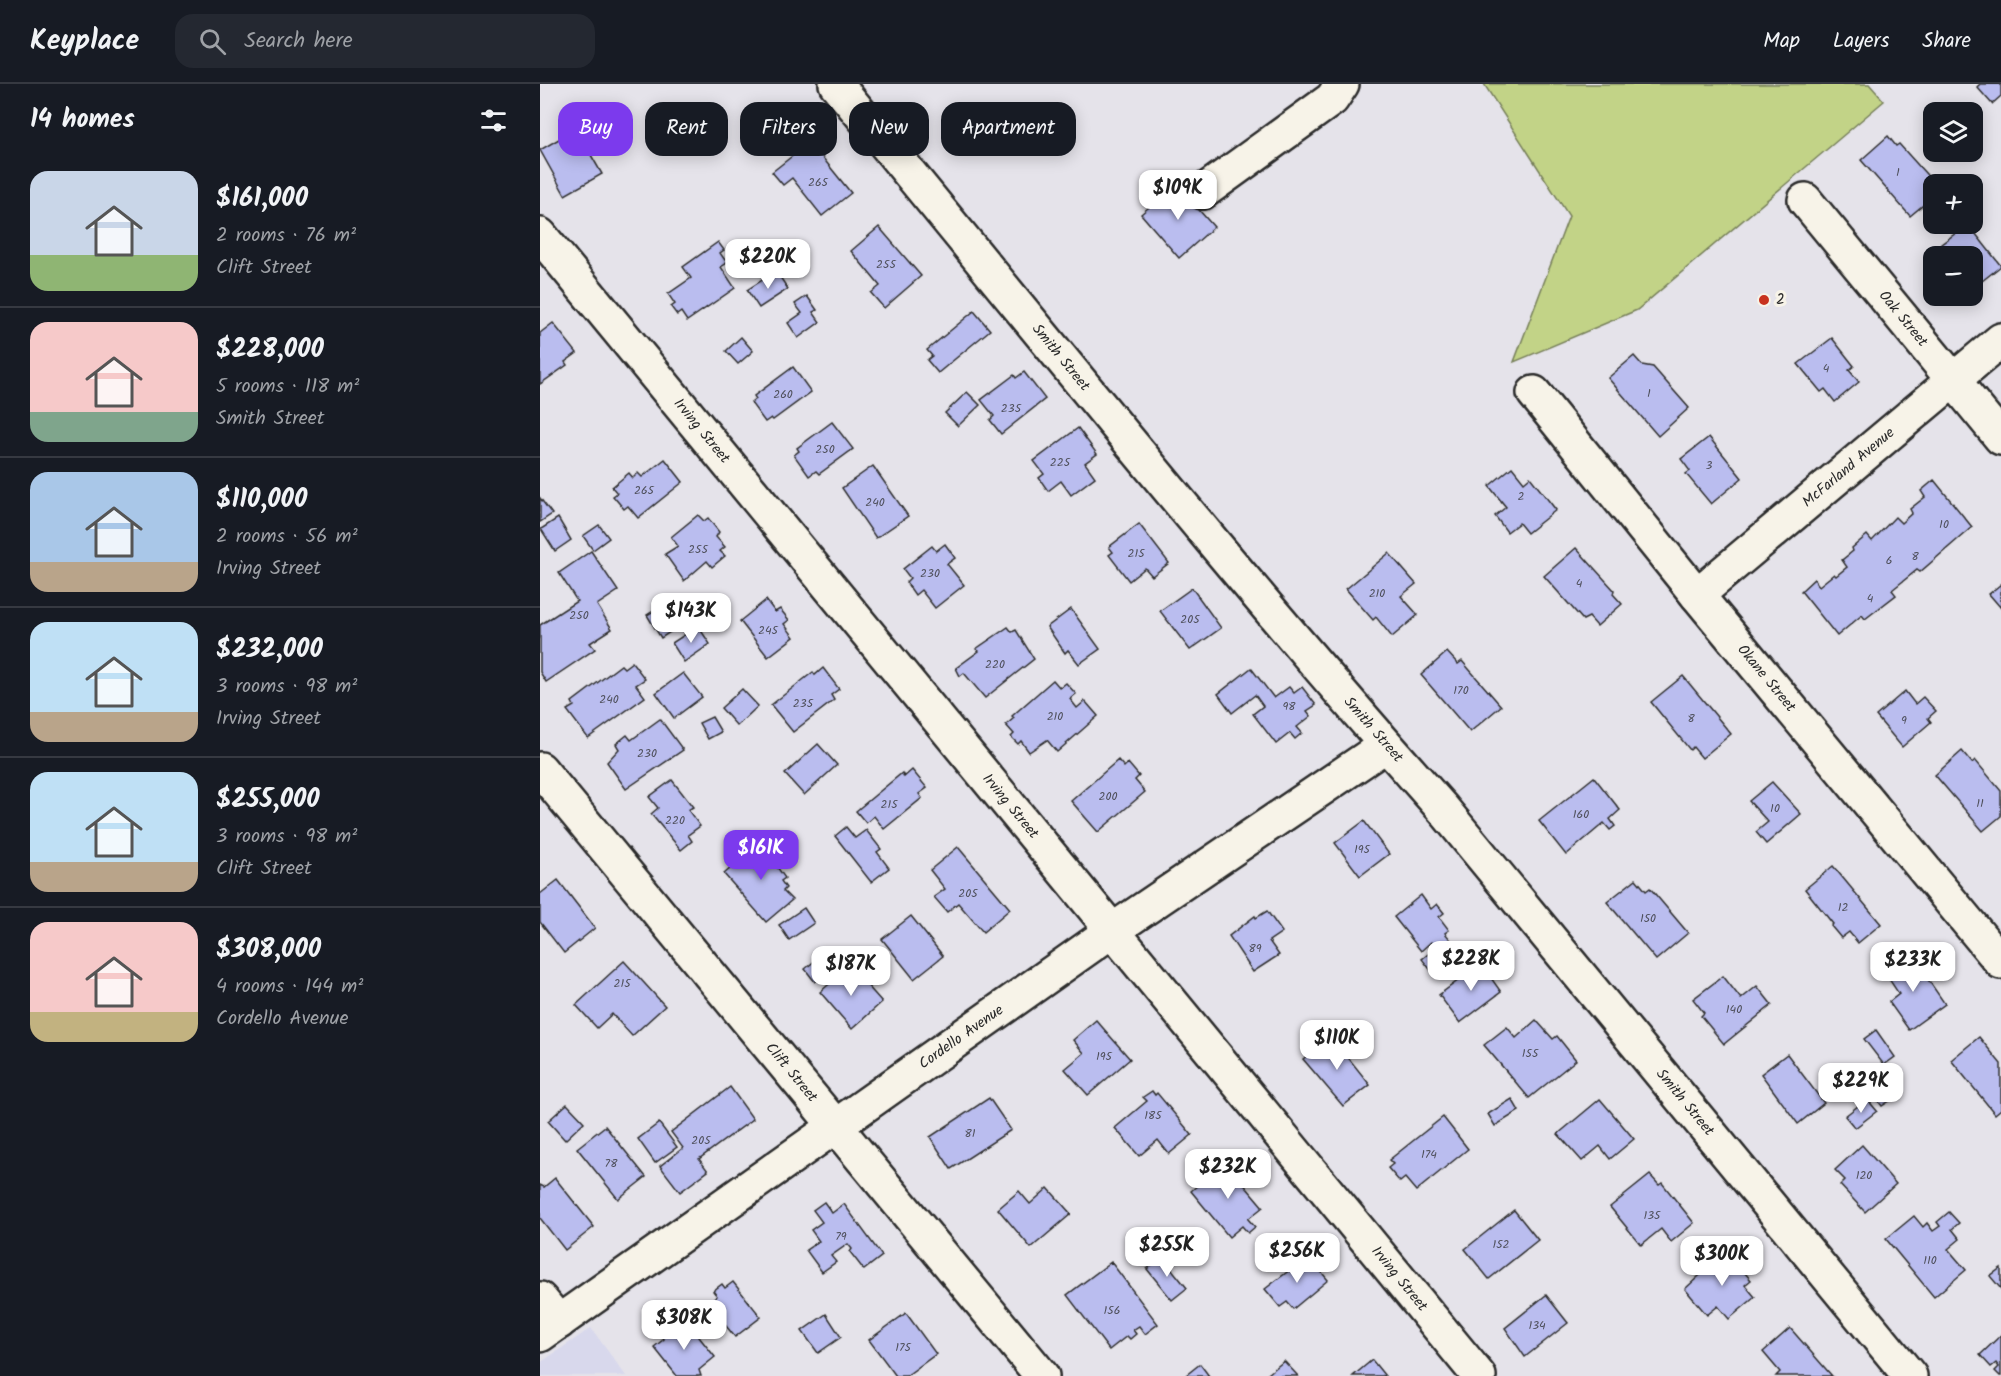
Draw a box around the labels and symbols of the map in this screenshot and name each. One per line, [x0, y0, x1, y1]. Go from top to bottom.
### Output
house number: 1 [1896, 163, 1900, 182]
pin: $109K [1136, 170, 1220, 221]
house number: 265 [808, 173, 830, 192]
pin: $220K [726, 239, 810, 290]
house number: 255 [876, 255, 897, 274]
street label: Oak Street [1872, 285, 1934, 353]
place label: 2 [1776, 288, 1785, 312]
marker: 2 [1757, 293, 1771, 307]
street label: Smith Street [1025, 319, 1096, 397]
house number: 4 [1823, 359, 1830, 378]
house number: 1 [1647, 384, 1651, 403]
house number: 260 [773, 385, 793, 404]
street label: Irving Street [667, 393, 736, 469]
house number: 235 [1001, 399, 1023, 418]
street label: McFarland Avenue [1797, 421, 1901, 514]
house number: 250 [815, 440, 835, 459]
house number: 225 [1050, 453, 1072, 472]
house number: 3 [1706, 456, 1713, 475]
house number: 265 [634, 481, 656, 500]
house number: 2 [1518, 487, 1525, 506]
house number: 240 [865, 493, 885, 512]
house number: 10 [1939, 515, 1949, 534]
house number: 255 [688, 540, 709, 559]
house number: 215 [1127, 544, 1146, 563]
house number: 8 [1911, 547, 1919, 566]
house number: 6 [1886, 551, 1892, 570]
house number: 230 [920, 564, 940, 583]
house number: 4 [1576, 574, 1583, 593]
house number: 210 [1369, 584, 1385, 603]
house number: 4 [1867, 589, 1874, 608]
pin: $143K [649, 593, 733, 644]
house number: 250 [569, 606, 589, 625]
house number: 205 [1180, 610, 1201, 629]
house number: 245 [758, 621, 780, 640]
street label: Okane Street [1731, 639, 1802, 718]
house number: 220 [985, 655, 1005, 674]
house number: 170 [1453, 681, 1469, 700]
house number: 240 [599, 690, 619, 709]
street label: Smith Street [1337, 691, 1409, 769]
house number: 235 [793, 694, 815, 713]
house number: 98 [1282, 697, 1296, 716]
house number: 210 [1047, 707, 1063, 726]
house number: 8 [1687, 709, 1695, 728]
house number: 9 [1901, 711, 1907, 730]
house number: 230 [637, 744, 657, 763]
street label: Irving Street [976, 768, 1045, 845]
house number: 200 [1099, 787, 1117, 806]
house number: 11 [1976, 794, 1984, 813]
house number: 215 [880, 795, 899, 814]
house number: 10 [1770, 799, 1780, 818]
house number: 160 [1573, 805, 1589, 824]
house number: 220 [665, 811, 685, 830]
pin: $161K [719, 830, 803, 881]
house number: 195 [1354, 840, 1372, 859]
house number: 205 [958, 884, 979, 903]
house number: 12 [1838, 898, 1848, 917]
house number: 150 [1640, 909, 1656, 928]
house number: 89 [1248, 939, 1262, 958]
pin: $228K [1429, 941, 1513, 992]
pin: $233K [1871, 942, 1955, 993]
pin: $187K [809, 946, 893, 997]
house number: 215 [613, 974, 632, 993]
street label: Cordello Avenue [914, 999, 1009, 1076]
house number: 140 [1726, 1000, 1742, 1019]
pin: $110K [1295, 1020, 1379, 1071]
street label: Clift Street [759, 1037, 823, 1108]
house number: 155 [1522, 1044, 1540, 1063]
house number: 195 [1096, 1047, 1114, 1066]
pin: $229K [1819, 1063, 1903, 1114]
street label: Smith Street [1650, 1064, 1720, 1142]
house number: 185 [1144, 1106, 1163, 1125]
house number: 81 [965, 1124, 976, 1143]
house number: 205 [691, 1131, 712, 1150]
house number: 174 [1421, 1145, 1437, 1164]
pin: $232K [1186, 1149, 1270, 1200]
house number: 78 [605, 1154, 618, 1173]
house number: 120 [1856, 1166, 1872, 1185]
house number: 135 [1643, 1206, 1662, 1225]
house number: 79 [835, 1227, 847, 1246]
pin: $255K [1125, 1227, 1209, 1278]
pin: $256K [1255, 1233, 1339, 1284]
house number: 152 [1492, 1235, 1510, 1254]
pin: $300K [1680, 1236, 1764, 1287]
street label: Irving Street [1365, 1241, 1434, 1317]
house number: 110 [1923, 1251, 1937, 1270]
pin: $308K [642, 1300, 726, 1351]
house number: 156 [1104, 1301, 1120, 1320]
house number: 134 [1528, 1316, 1546, 1335]
house number: 175 [895, 1338, 912, 1357]

